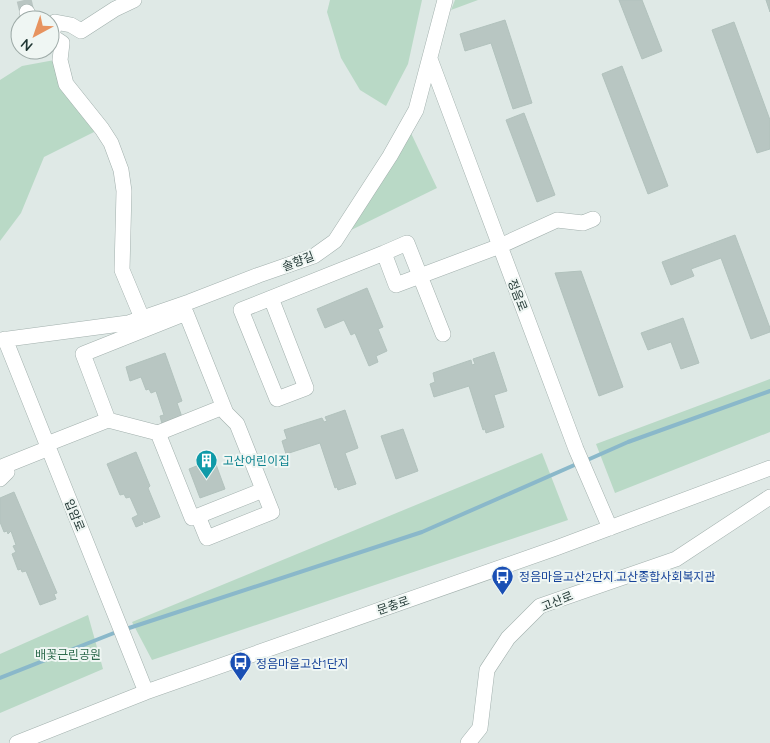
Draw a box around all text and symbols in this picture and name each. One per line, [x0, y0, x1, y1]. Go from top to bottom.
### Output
north arrow [10, 10, 60, 60]
text: N [17, 35, 36, 55]
street label: 솔향길 [280, 248, 316, 274]
street label: 정음로 [505, 277, 531, 313]
building icon: 고산어린이집 [195, 448, 219, 479]
place label: 고산어린이집 [223, 453, 289, 468]
street label: 입암로 [62, 497, 88, 533]
bus stop icon: 정음마을고산2단지.고산종합사회복지관 [491, 564, 515, 595]
place label: 정음마을고산2단지.고산종합사회복지관 [519, 569, 716, 584]
street label: 고산로 [539, 588, 575, 614]
street label: 문충로 [375, 593, 411, 617]
park label: 배꽃근린공원 [35, 647, 101, 662]
bus stop icon: 정음마을고산1단지 [228, 651, 252, 682]
place label: 정음마을고산1단지 [256, 656, 349, 671]

